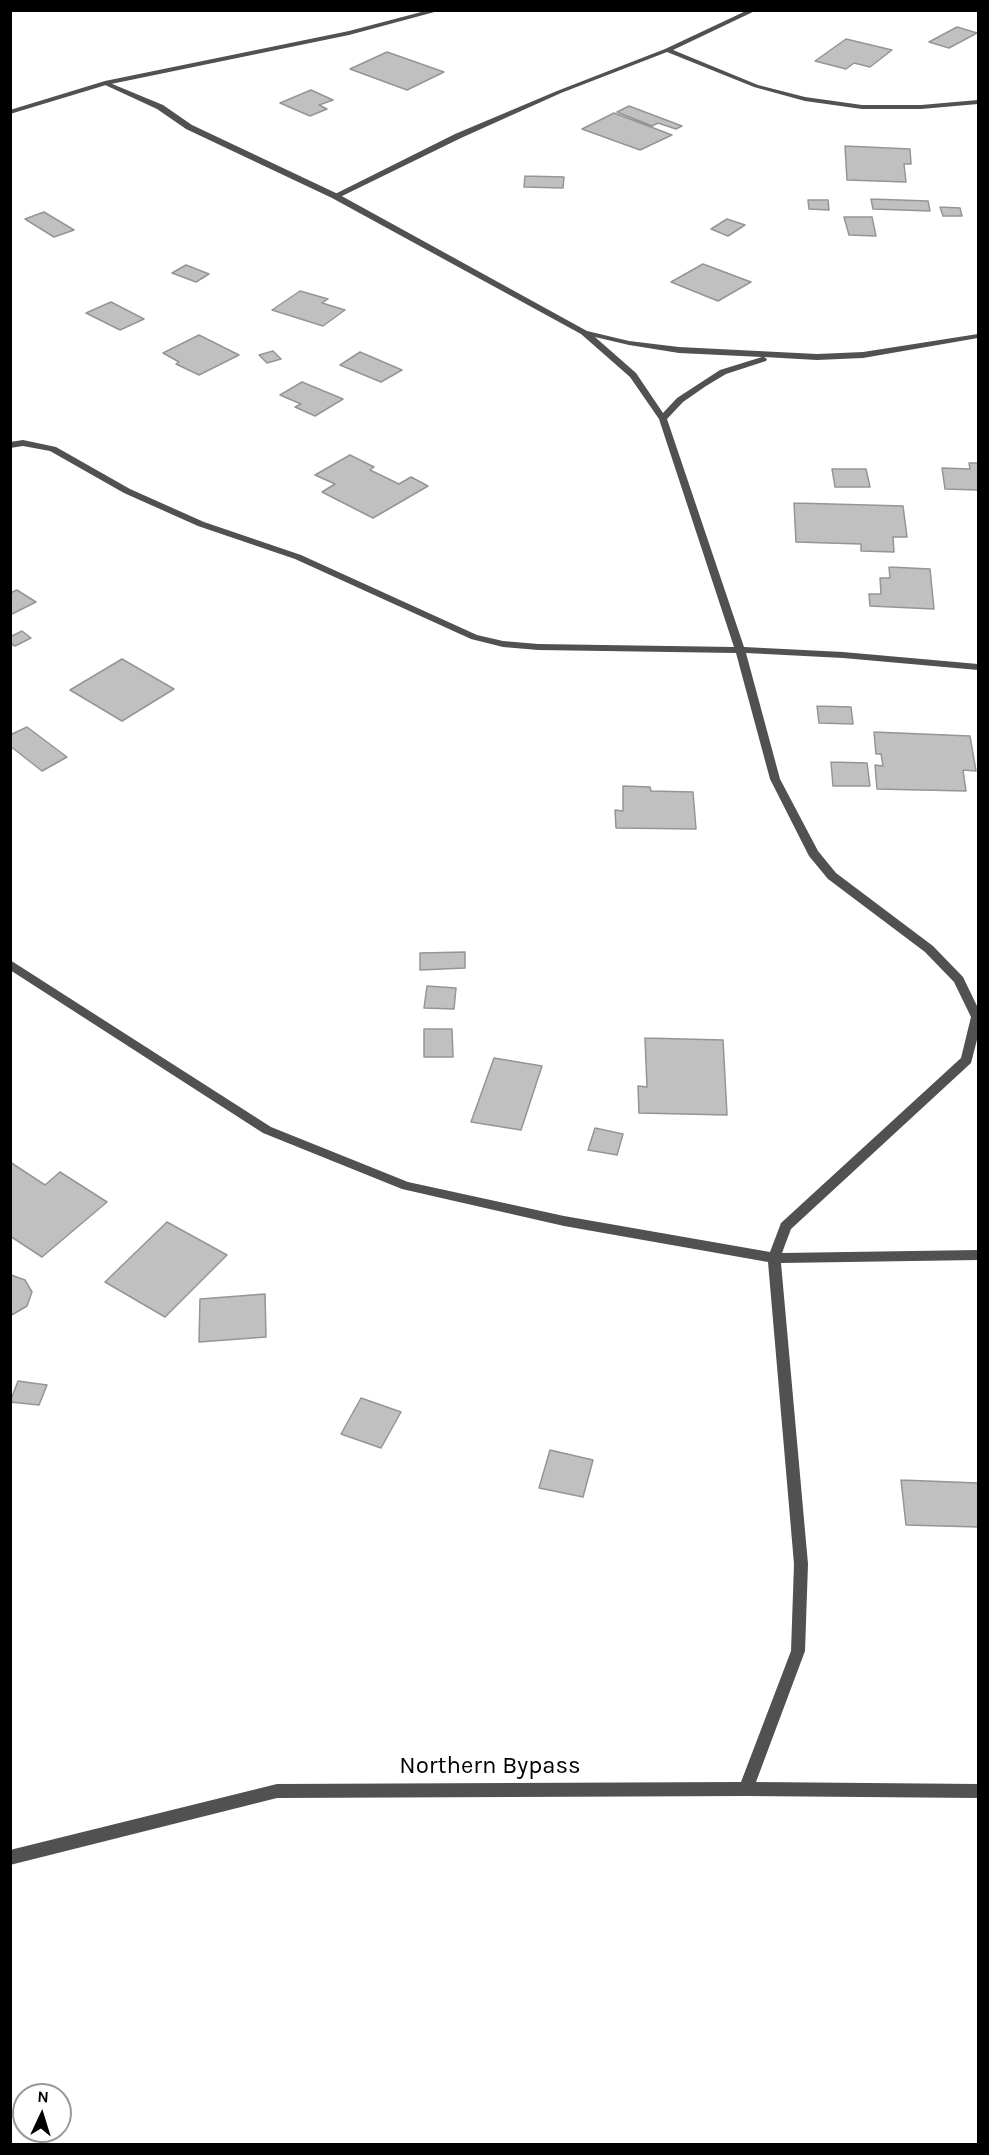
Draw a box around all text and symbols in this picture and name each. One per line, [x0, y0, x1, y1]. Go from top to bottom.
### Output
street label: Northern Bypass [399, 1752, 581, 1780]
north arrow [12, 2083, 72, 2143]
text: N [37, 2087, 50, 2106]

